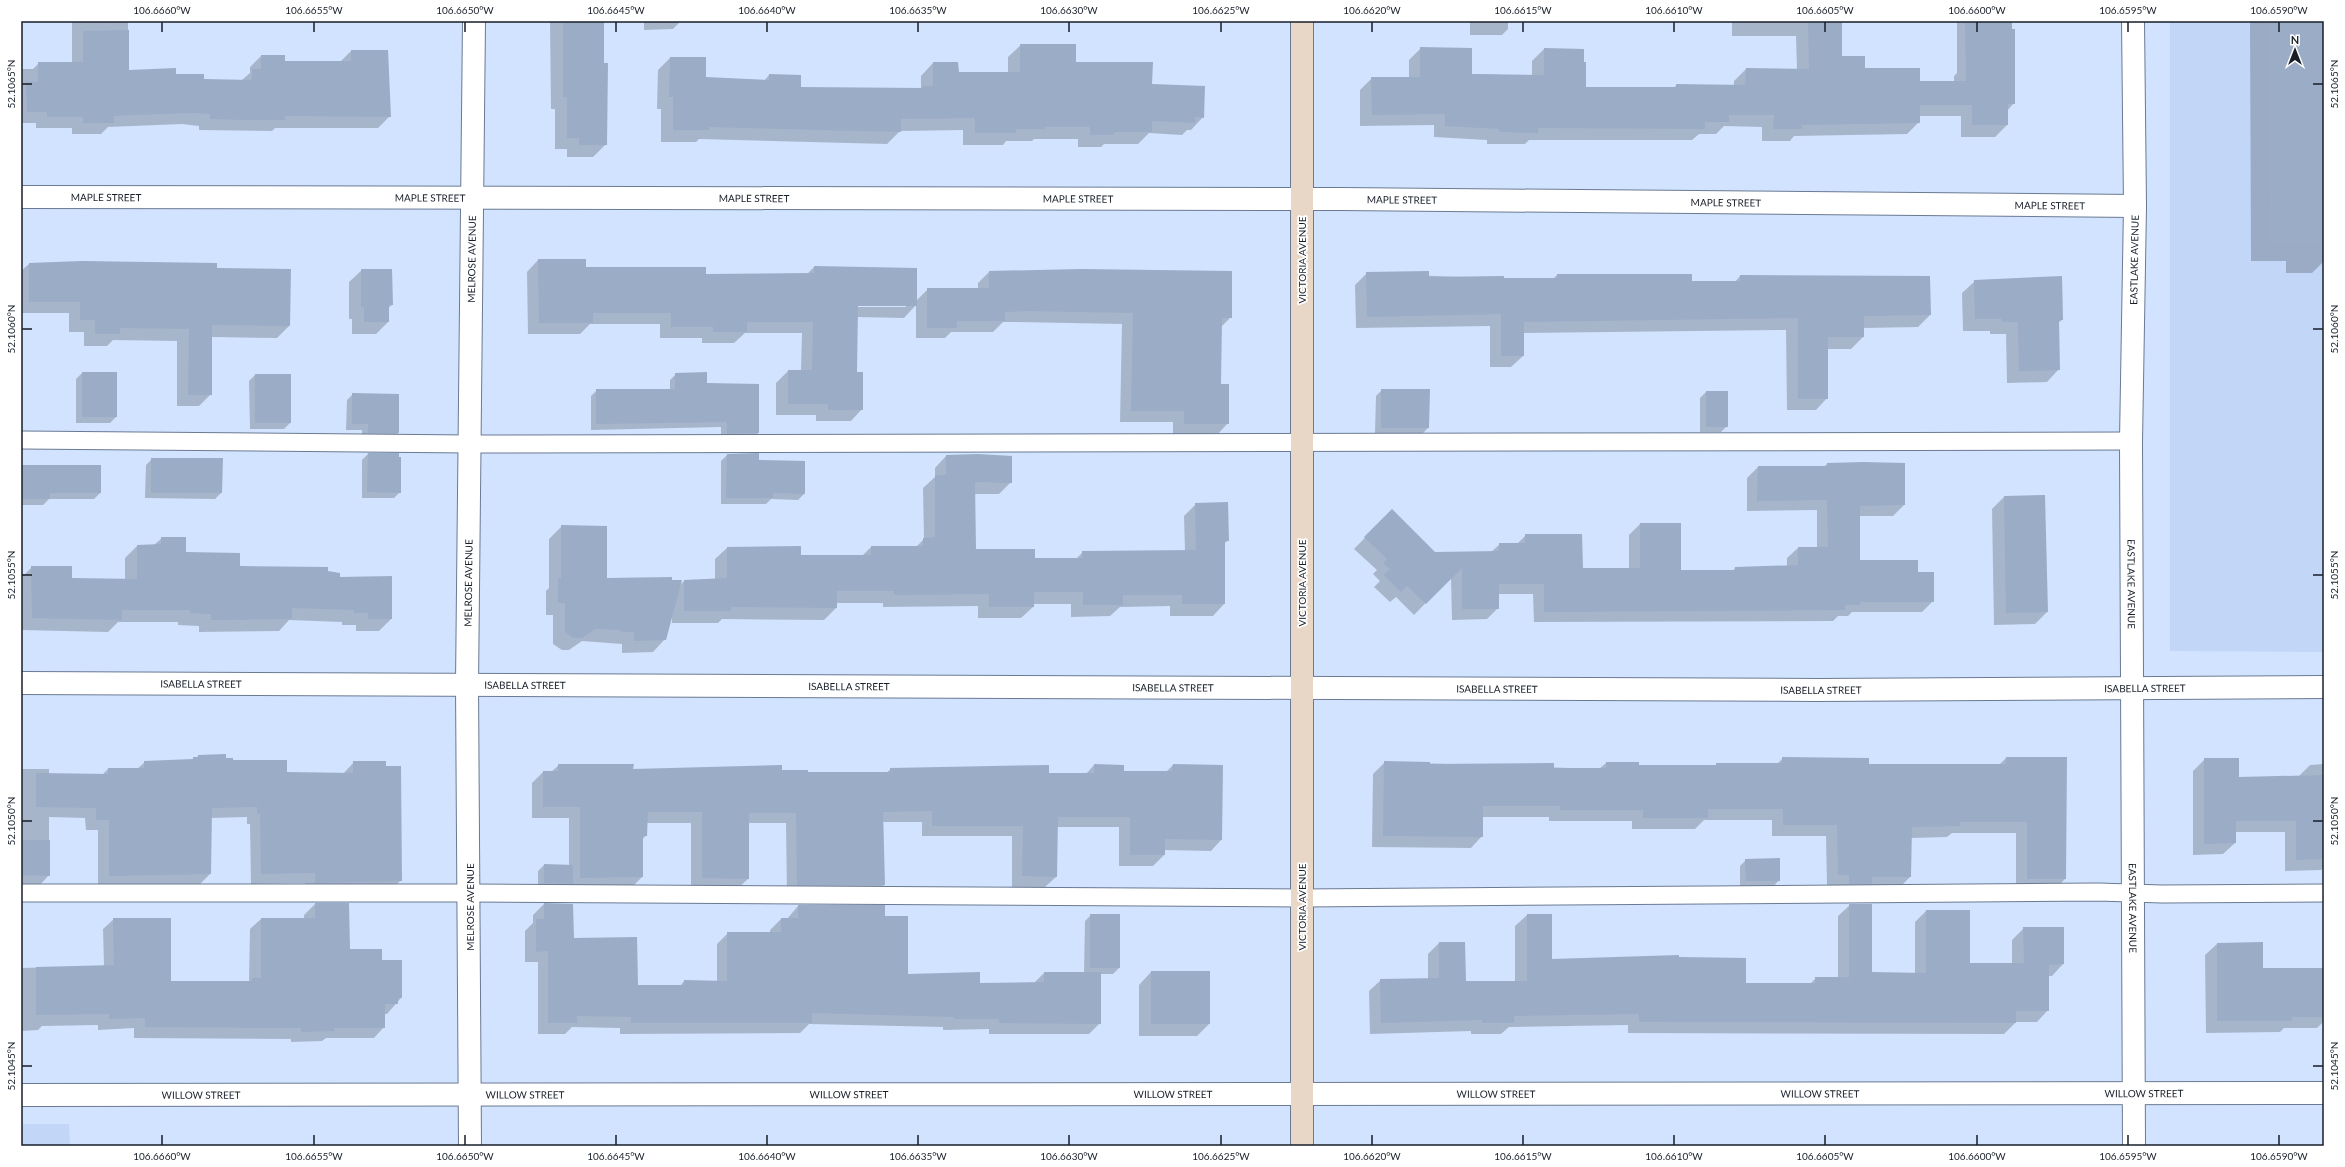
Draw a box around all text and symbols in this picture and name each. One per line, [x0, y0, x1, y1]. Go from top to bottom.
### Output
text: 106.6660°W [133, 4, 191, 16]
text: 106.6655°W [285, 4, 343, 16]
text: 106.6650°W [436, 4, 494, 16]
text: 106.6645°W [587, 4, 645, 16]
text: 106.6640°W [738, 4, 796, 16]
text: 106.6635°W [889, 4, 947, 16]
text: 106.6630°W [1040, 4, 1098, 16]
text: 106.6625°W [1192, 4, 1250, 16]
text: 106.6620°W [1343, 4, 1401, 16]
text: 106.6615°W [1494, 4, 1552, 16]
text: 106.6610°W [1645, 4, 1703, 16]
text: 106.6605°W [1796, 4, 1854, 16]
text: 106.6600°W [1948, 4, 2006, 16]
text: 106.6595°W [2099, 4, 2157, 16]
text: 106.6590°W [2250, 4, 2308, 16]
north arrow [2275, 30, 2315, 70]
text: N [2291, 33, 2299, 46]
text: 52.1065°N [5, 60, 17, 108]
text: 52.1065°N [2328, 60, 2340, 108]
street label: MAPLE STREET [71, 191, 141, 203]
street label: MAPLE STREET [395, 192, 465, 204]
street label: MAPLE STREET [719, 192, 789, 204]
street label: MAPLE STREET [1043, 193, 1113, 205]
street label: MAPLE STREET [1367, 193, 1437, 206]
street label: MAPLE STREET [1691, 196, 1761, 209]
street label: MAPLE STREET [2015, 199, 2085, 212]
street label: MELROSE AVENUE [465, 215, 478, 303]
street label: EASTLAKE AVENUE [2127, 215, 2141, 305]
street label: VICTORIA AVENUE [1296, 216, 1308, 304]
text: 52.1060°N [5, 305, 17, 353]
text: 52.1060°N [2328, 305, 2340, 353]
street label: MELROSE AVENUE [462, 539, 475, 627]
street label: VICTORIA AVENUE [1296, 539, 1308, 627]
street label: EASTLAKE AVENUE [2125, 539, 2138, 629]
text: 52.1055°N [5, 551, 17, 599]
text: 52.1055°N [2328, 551, 2340, 599]
street label: ISABELLA STREET [160, 678, 242, 690]
street label: ISABELLA STREET [484, 679, 566, 691]
street label: ISABELLA STREET [808, 680, 890, 692]
street label: ISABELLA STREET [1132, 681, 1214, 694]
street label: ISABELLA STREET [2104, 682, 2186, 694]
street label: ISABELLA STREET [1456, 683, 1538, 695]
street label: ISABELLA STREET [1780, 684, 1862, 696]
text: 52.1050°N [5, 797, 17, 845]
text: 52.1050°N [2328, 797, 2340, 845]
street label: MELROSE AVENUE [464, 863, 476, 951]
street label: VICTORIA AVENUE [1296, 863, 1308, 951]
street label: EASTLAKE AVENUE [2127, 863, 2139, 953]
text: 52.1045°N [5, 1042, 17, 1090]
text: 52.1045°N [2328, 1042, 2340, 1090]
street label: WILLOW STREET [1781, 1087, 1860, 1099]
street label: WILLOW STREET [2105, 1087, 2184, 1099]
street label: WILLOW STREET [810, 1088, 889, 1100]
street label: WILLOW STREET [1134, 1088, 1213, 1100]
street label: WILLOW STREET [1457, 1088, 1536, 1100]
street label: WILLOW STREET [162, 1089, 241, 1101]
street label: WILLOW STREET [486, 1089, 565, 1101]
text: 106.6660°W [133, 1150, 191, 1162]
text: 106.6655°W [285, 1150, 343, 1162]
text: 106.6650°W [436, 1150, 494, 1162]
text: 106.6645°W [587, 1150, 645, 1162]
text: 106.6640°W [738, 1150, 796, 1162]
text: 106.6635°W [889, 1150, 947, 1162]
text: 106.6630°W [1040, 1150, 1098, 1162]
text: 106.6625°W [1192, 1150, 1250, 1162]
text: 106.6620°W [1343, 1150, 1401, 1162]
text: 106.6615°W [1494, 1150, 1552, 1162]
text: 106.6610°W [1645, 1150, 1703, 1162]
text: 106.6605°W [1796, 1150, 1854, 1162]
text: 106.6600°W [1948, 1150, 2006, 1162]
text: 106.6595°W [2099, 1150, 2157, 1162]
text: 106.6590°W [2250, 1150, 2308, 1162]

